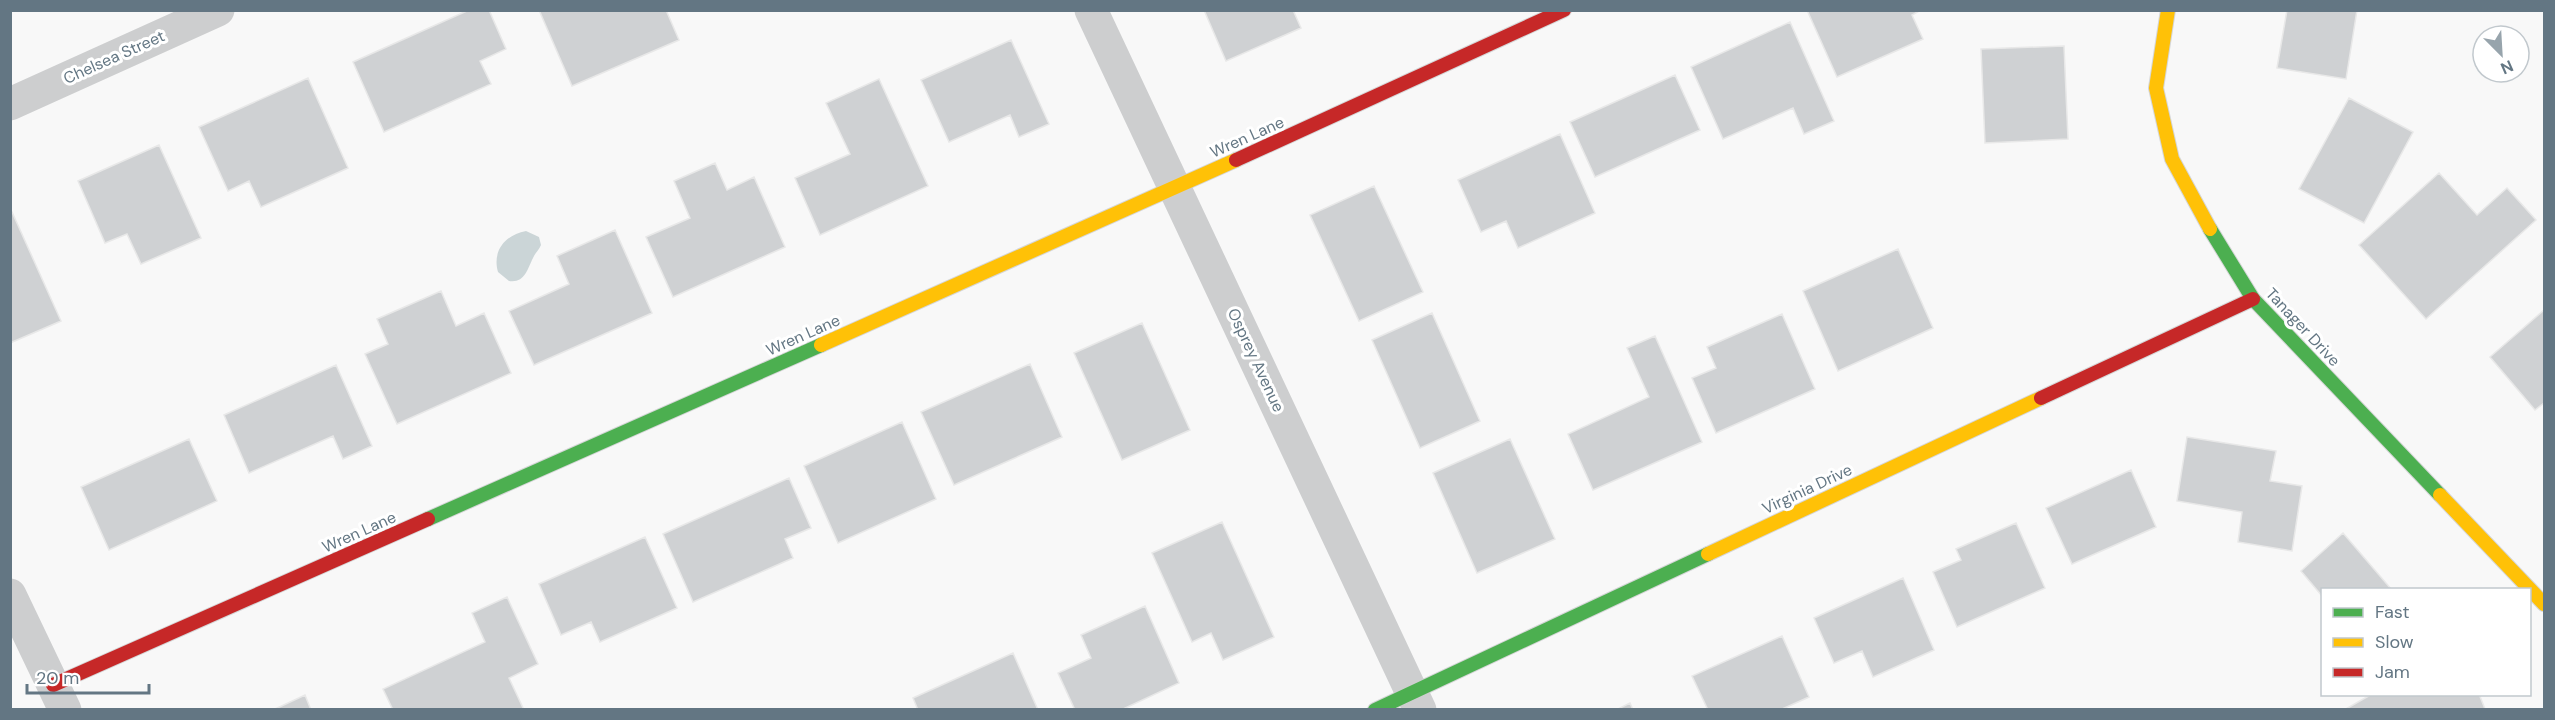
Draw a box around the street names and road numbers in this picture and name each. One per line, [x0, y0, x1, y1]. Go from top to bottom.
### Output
street label: Chelsea Street [60, 25, 168, 89]
street label: Wren Lane [1207, 111, 1287, 163]
street label: Tanager Drive [2261, 283, 2345, 371]
street label: Osprey Avenue [1223, 305, 1289, 415]
street label: Wren Lane [763, 309, 843, 361]
street label: Virginia Drive [1759, 459, 1855, 519]
street label: Wren Lane [319, 506, 399, 558]

